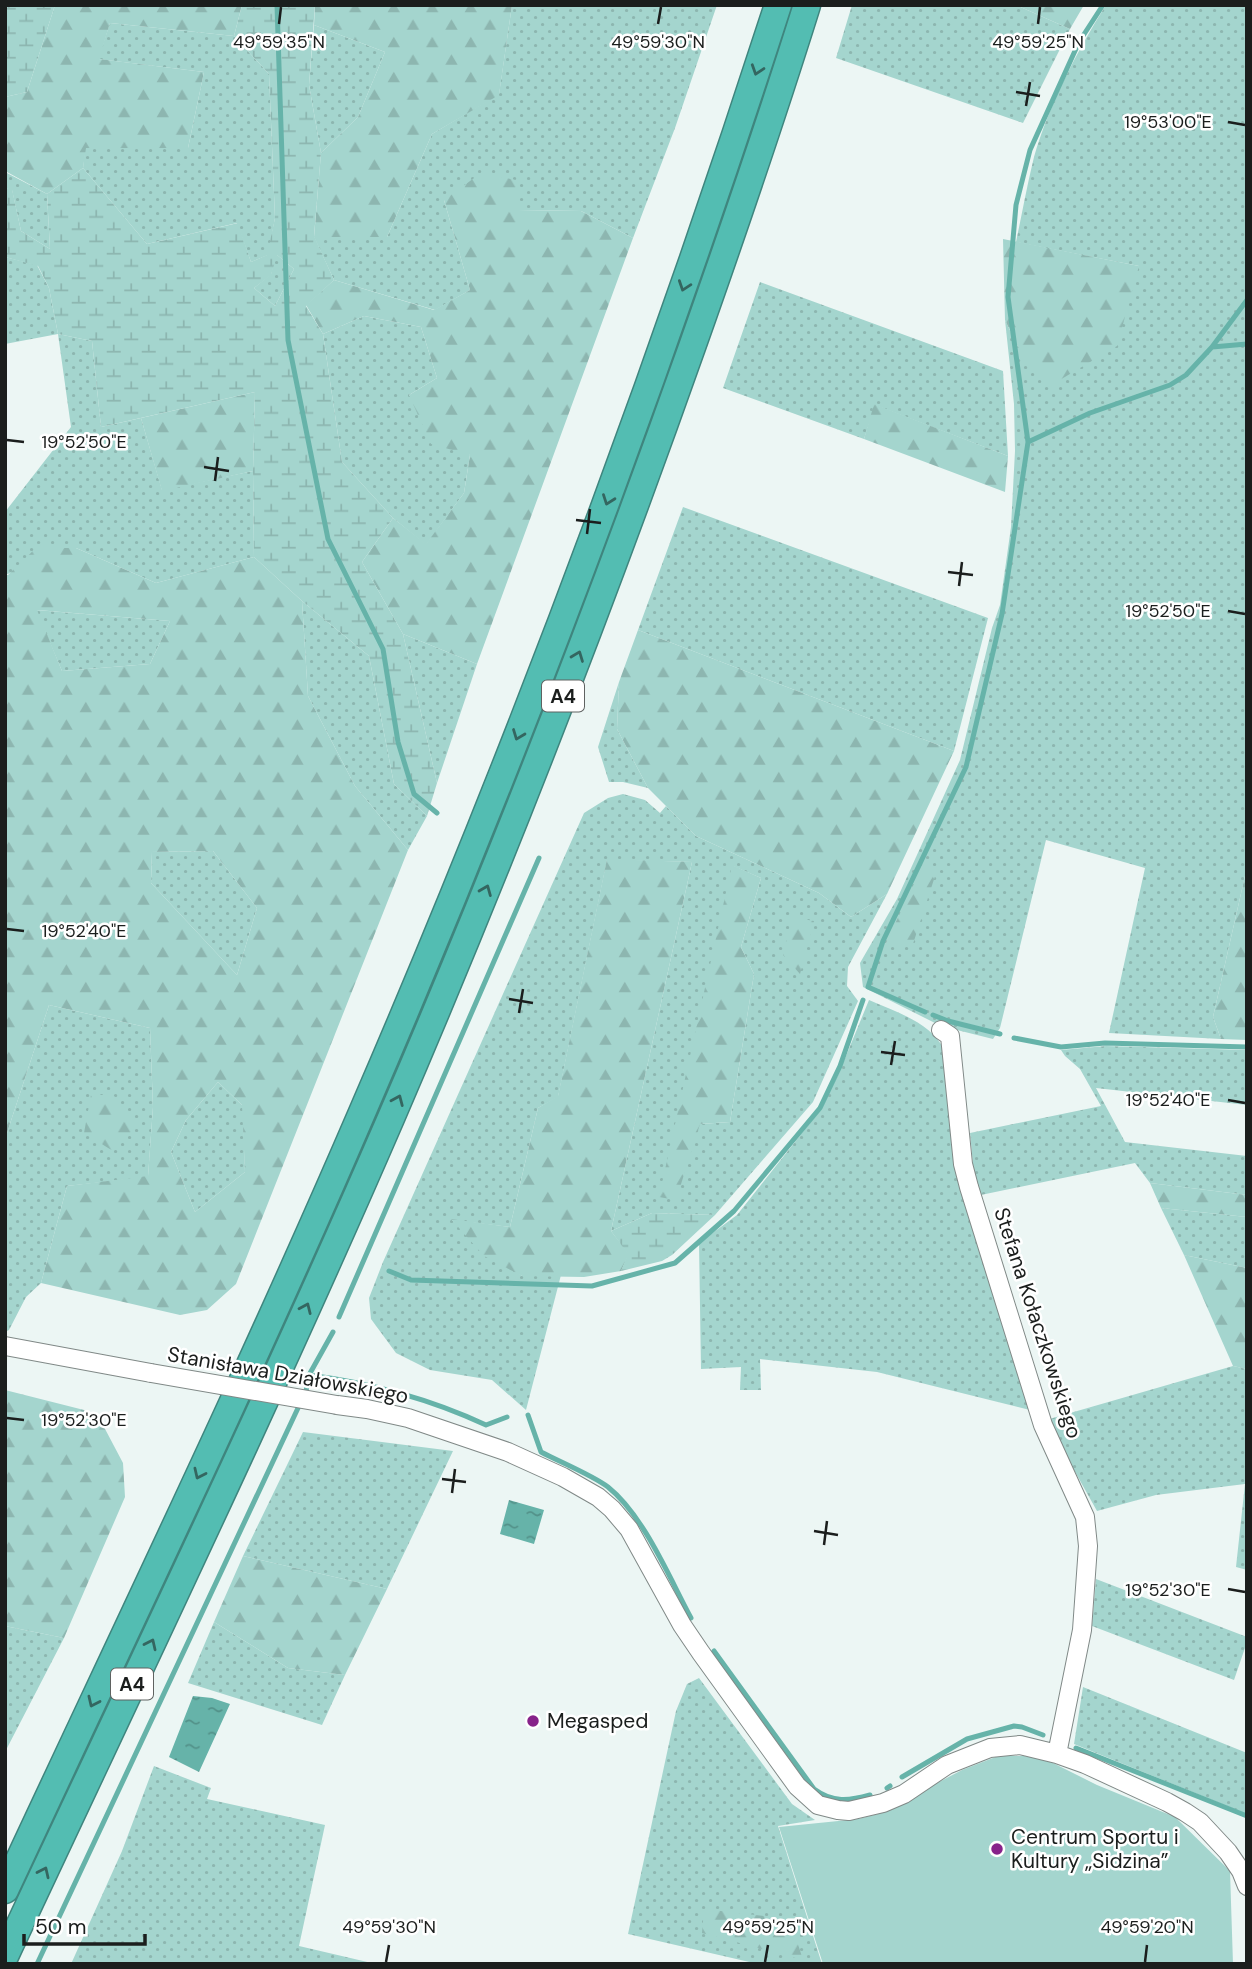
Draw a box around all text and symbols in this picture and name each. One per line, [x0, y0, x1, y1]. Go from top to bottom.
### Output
text: 49°59'35"N [233, 30, 325, 54]
text: 49°59'30"N [611, 30, 705, 54]
text: 49°59'25"N [992, 30, 1084, 54]
one-way arrow [751, 64, 765, 76]
text: 19°53'00"E [1124, 110, 1212, 134]
one-way arrow [678, 279, 692, 291]
text: 19°52'50"E [41, 430, 127, 454]
one-way arrow [602, 494, 616, 506]
text: 19°52'50"E [1125, 599, 1211, 623]
one-way arrow [570, 650, 584, 662]
road number: A4 [542, 680, 584, 712]
one-way arrow [512, 729, 526, 741]
one-way arrow [477, 885, 491, 897]
text: 19°52'40"E [42, 919, 126, 943]
text: 19°52'40"E [1126, 1088, 1210, 1112]
one-way arrow [390, 1095, 404, 1107]
street label: Stefana Kołaczkowskiego [987, 1204, 1089, 1442]
one-way arrow [298, 1303, 312, 1315]
street label: Stanisława Działowskiego [165, 1340, 411, 1410]
text: 19°52'30"E [41, 1408, 127, 1432]
one-way arrow [193, 1467, 207, 1479]
text: 19°52'30"E [1125, 1578, 1211, 1602]
one-way arrow [143, 1639, 157, 1651]
road number: A4 [111, 1668, 153, 1700]
one-way arrow [87, 1695, 101, 1708]
place label: Megasped [547, 1707, 648, 1735]
marker: Megasped [525, 1713, 541, 1729]
place label: Centrum Sportu i Kultury „Sidzina” [1011, 1823, 1179, 1875]
marker: Centrum Sportu i Kultury „Sidzina” [989, 1841, 1005, 1857]
one-way arrow [36, 1867, 50, 1879]
scale bar [24, 1902, 145, 1946]
text: 50 m [35, 1913, 86, 1941]
text: 49°59'30"N [342, 1915, 436, 1939]
text: 49°59'25"N [722, 1915, 814, 1939]
text: 49°59'20"N [1100, 1915, 1194, 1939]

